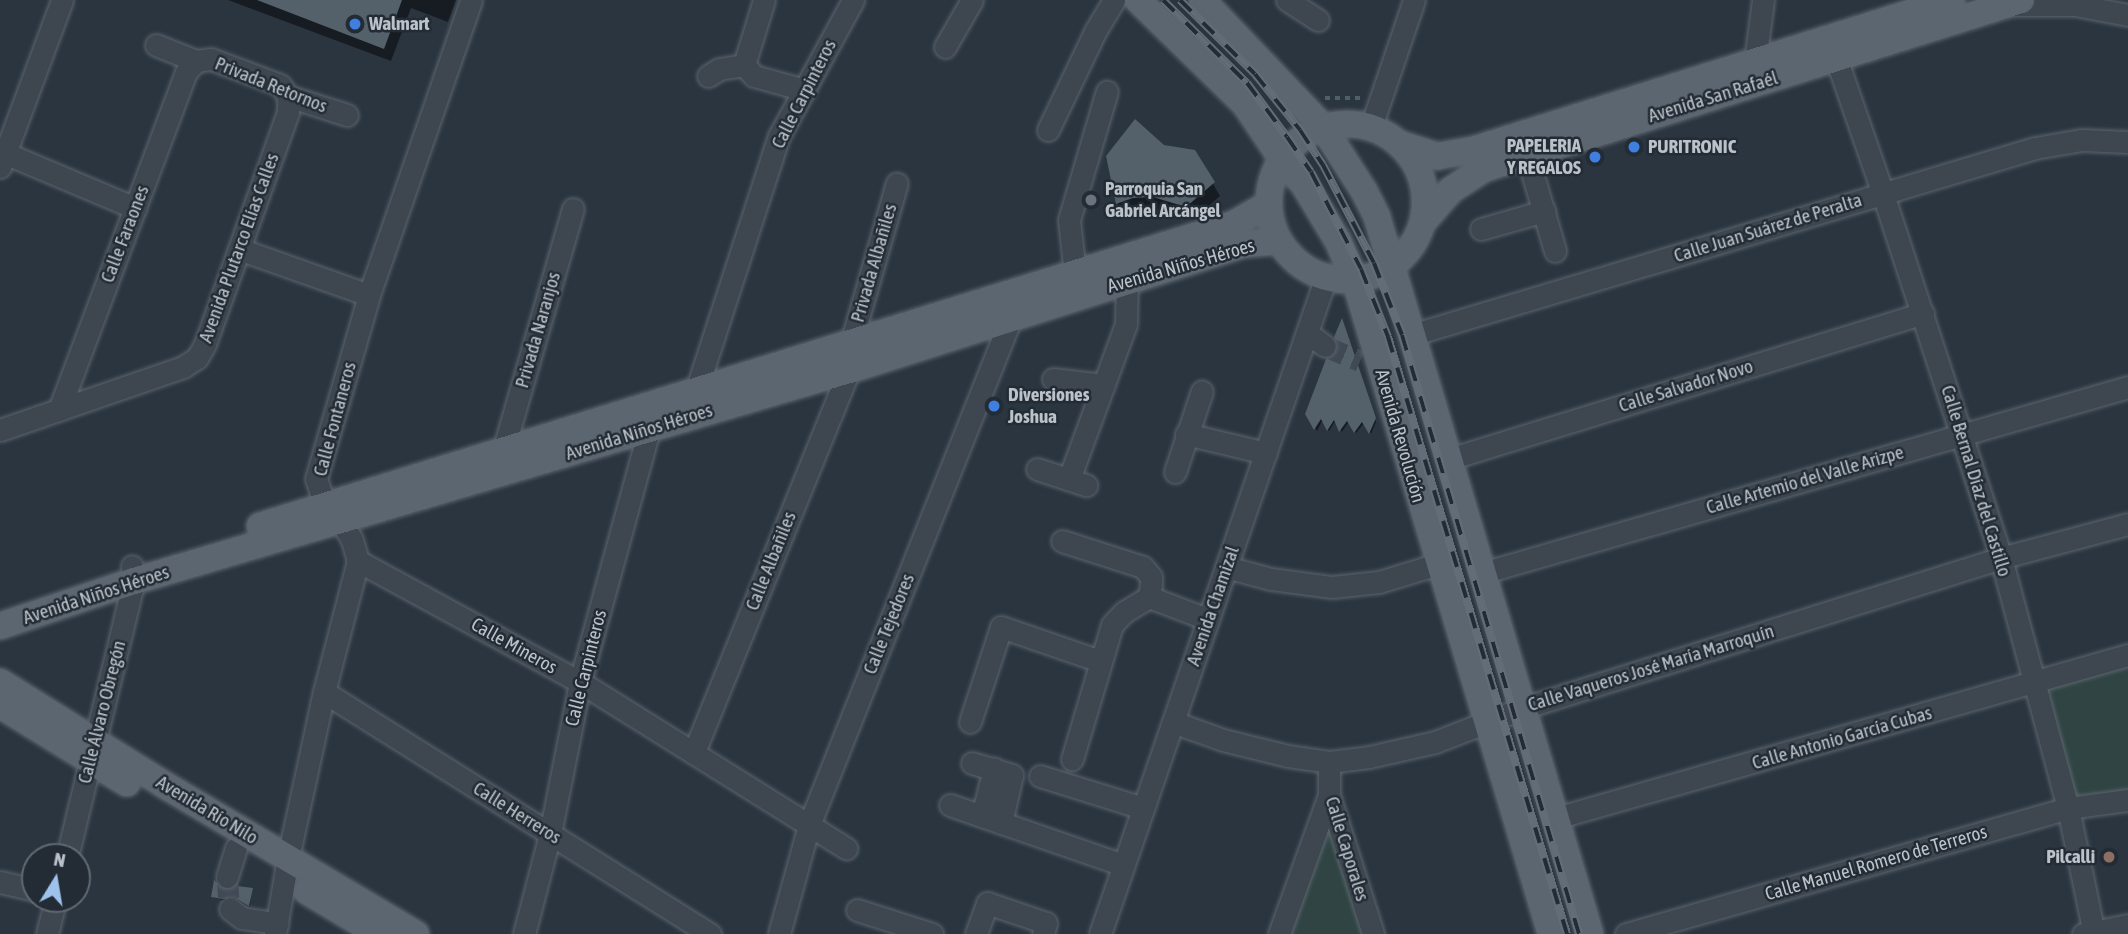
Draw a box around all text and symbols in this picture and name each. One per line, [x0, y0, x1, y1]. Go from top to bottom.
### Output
place label: Walmart [369, 13, 429, 35]
marker: Walmart [347, 16, 363, 32]
street label: Calle Carpinteros [767, 36, 841, 152]
street label: Privada Retornos [212, 52, 330, 118]
street label: Avenida San Rafaél [1645, 66, 1781, 128]
place label: PAPELERIA Y REGALOS [1507, 135, 1581, 179]
place label: PURITRONIC [1648, 136, 1736, 158]
marker: PURITRONIC [1626, 139, 1642, 155]
marker: PAPELERIA Y REGALOS [1587, 149, 1603, 165]
street label: Avenida Plutarco Elías Calles [194, 150, 284, 346]
place label: Parroquia San Gabriel Arcángel [1105, 178, 1221, 222]
street label: Calle Faraones [96, 182, 154, 286]
street label: Calle Juan Suárez de Peralta [1671, 189, 1865, 267]
marker: Parroquia San Gabriel Arcángel [1083, 192, 1099, 208]
street label: Privada Albañiles [846, 201, 902, 325]
street label: Avenida Niños Héroes [1105, 234, 1257, 298]
street label: Privada Naranjos [511, 269, 565, 391]
street label: Calle Salvador Novo [1616, 355, 1756, 417]
street label: Calle Fontaneros [309, 359, 361, 479]
street label: Avenida Revolución [1370, 367, 1430, 505]
street label: Calle Bernal Díaz del Castillo [1936, 383, 2016, 579]
place label: Diversiones Joshua [1008, 384, 1089, 428]
marker: Diversiones Joshua [986, 398, 1002, 414]
street label: Avenida Niños Héroes [563, 399, 715, 465]
street label: Calle Artemio del Valle Arizpe [1704, 441, 1906, 519]
street label: Calle Albañiles [741, 508, 801, 614]
street label: Avenida Chamizal [1182, 543, 1244, 669]
street label: Avenida Niños Héroes [20, 561, 172, 629]
street label: Calle Tejedores [859, 571, 919, 677]
street label: Calle Carpinteros [561, 607, 611, 729]
street label: Calle Mineros [467, 613, 561, 679]
street label: Calle Vaqueros José María Marroquín [1525, 620, 1777, 716]
street label: Calle Álvaro Obregón [73, 638, 131, 786]
street label: Calle Antonio García Cubas [1749, 701, 1935, 775]
street label: Avenida Río Nilo [152, 771, 262, 849]
street label: Calle Herreros [469, 777, 565, 849]
street label: Calle Caporales [1320, 794, 1374, 904]
street label: Calle Manuel Romero de Terreros [1762, 820, 1990, 906]
north arrow [21, 843, 91, 913]
place label: Pilcalli [2046, 846, 2095, 868]
text: N [52, 847, 67, 871]
marker: Pilcalli [2101, 849, 2117, 865]

